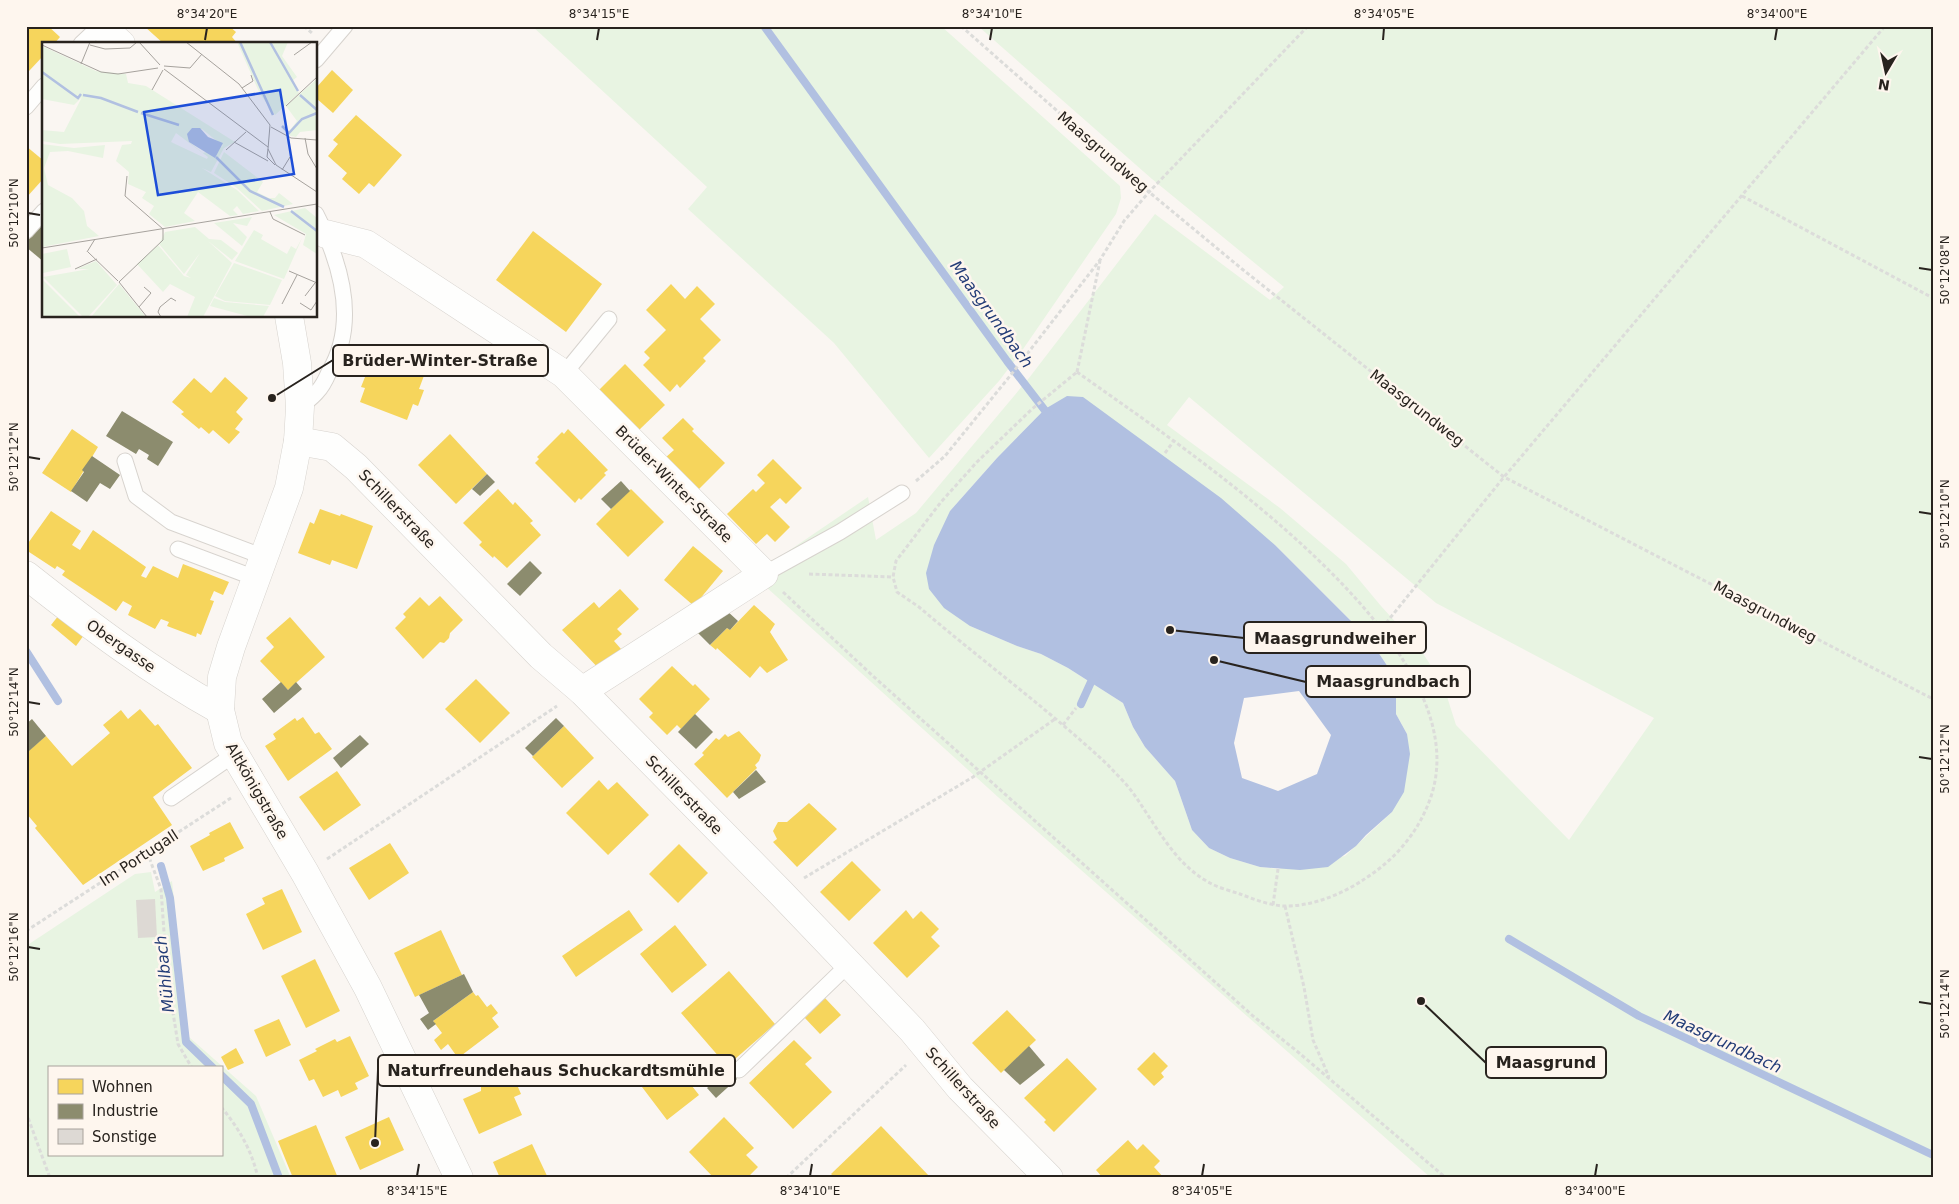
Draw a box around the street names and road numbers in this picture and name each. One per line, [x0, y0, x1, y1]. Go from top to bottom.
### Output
street label: Maasgrundweg [1054, 108, 1152, 196]
street label: Maasgrundweg [1366, 366, 1468, 450]
street label: Brüder-Winter-Straße [612, 422, 736, 546]
street label: Schillerstraße [355, 466, 439, 552]
street label: Maasgrundweg [1710, 577, 1820, 647]
street label: Obergasse [83, 616, 159, 676]
street label: Altkönigstraße [222, 739, 292, 843]
street label: Schillerstraße [642, 752, 726, 838]
street label: Im Portugall [96, 826, 182, 890]
street label: Schillerstraße [922, 1044, 1004, 1132]

